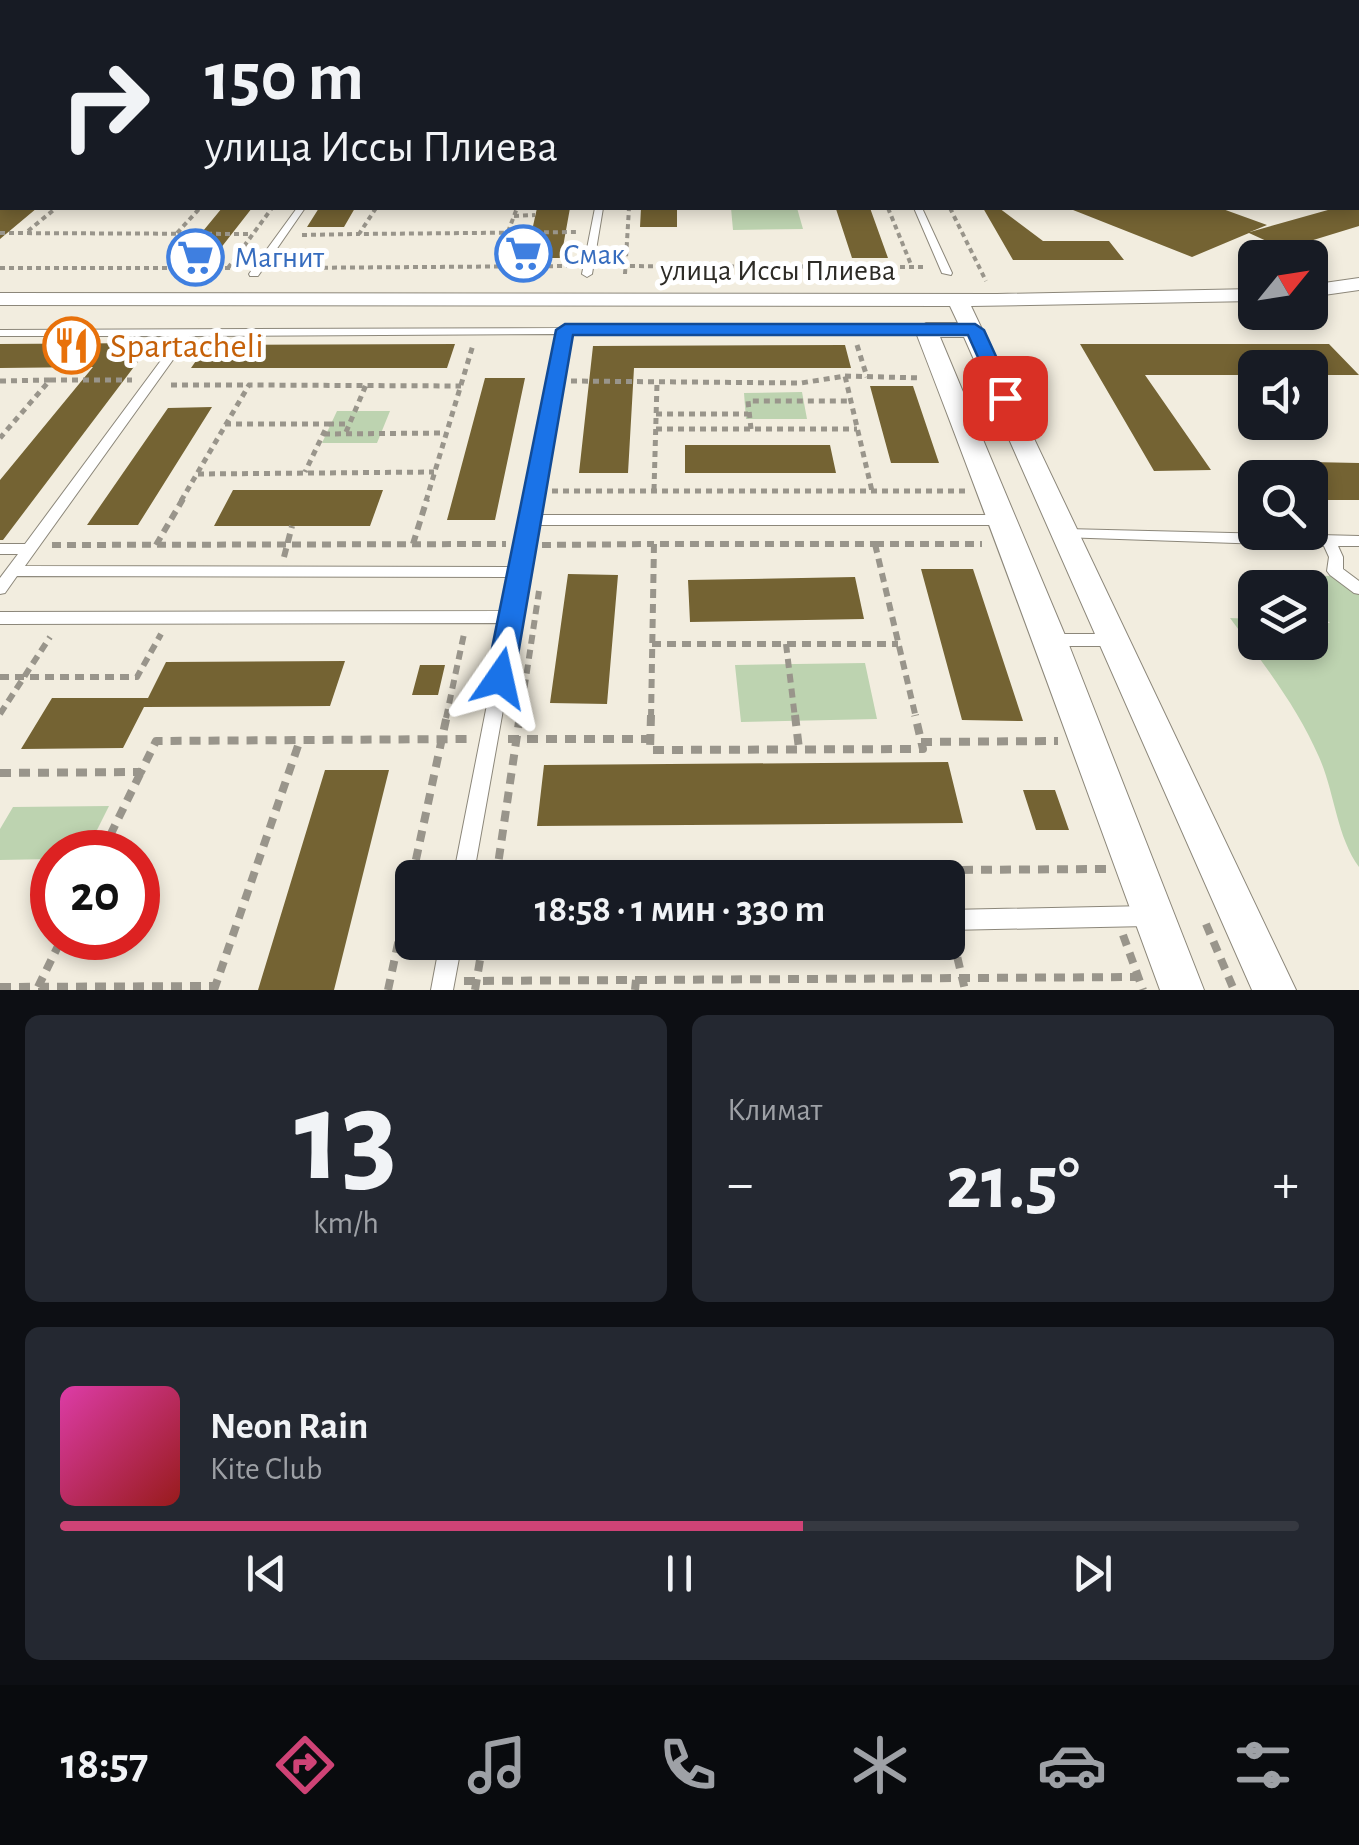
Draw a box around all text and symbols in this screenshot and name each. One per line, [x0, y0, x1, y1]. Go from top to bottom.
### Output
icon: right [40, 40, 170, 170]
text: 150 m [205, 43, 364, 113]
text: улица Иссы Плиева [205, 125, 558, 170]
supermarket icon: Смак [494, 224, 554, 284]
supermarket icon: Магнит [165, 227, 225, 287]
place label: Смак [563, 240, 625, 270]
north arrow [1238, 240, 1328, 330]
map controls [1238, 240, 1328, 660]
place label: Магнит [234, 243, 324, 273]
street label: улица Иссы Плиева [659, 256, 896, 286]
restaurant icon: Spartacheli [41, 315, 101, 375]
place label: Spartacheli [110, 329, 264, 364]
button: sound [1238, 350, 1328, 440]
pin [963, 356, 1048, 441]
icon: arrive [978, 371, 1033, 426]
button: search [1238, 460, 1328, 550]
button: layers [1238, 570, 1328, 660]
position arrow [448, 626, 552, 730]
speed limit sign: 20 [30, 830, 160, 960]
text: 18:58 · 1 мин · 330 m [535, 891, 825, 929]
text: 13 [295, 1074, 397, 1204]
text: Климат [727, 1094, 822, 1126]
text: 21.5° [946, 1147, 1080, 1222]
text: − [727, 1157, 753, 1212]
text: + [1273, 1157, 1299, 1212]
text: km/h [313, 1207, 379, 1239]
text: Neon Rain [210, 1408, 368, 1446]
text: Kite Club [210, 1453, 322, 1485]
icon: previous [239, 1546, 294, 1601]
icon: pause [652, 1546, 707, 1601]
icon: next [1065, 1546, 1120, 1601]
icon: directions [270, 1730, 340, 1800]
icon: music [462, 1730, 532, 1800]
icon: phone [653, 1730, 723, 1800]
icon: climate [845, 1730, 915, 1800]
icon: car [1037, 1730, 1107, 1800]
icon: filters [1228, 1730, 1298, 1800]
text: 18:57 [61, 1742, 148, 1787]

